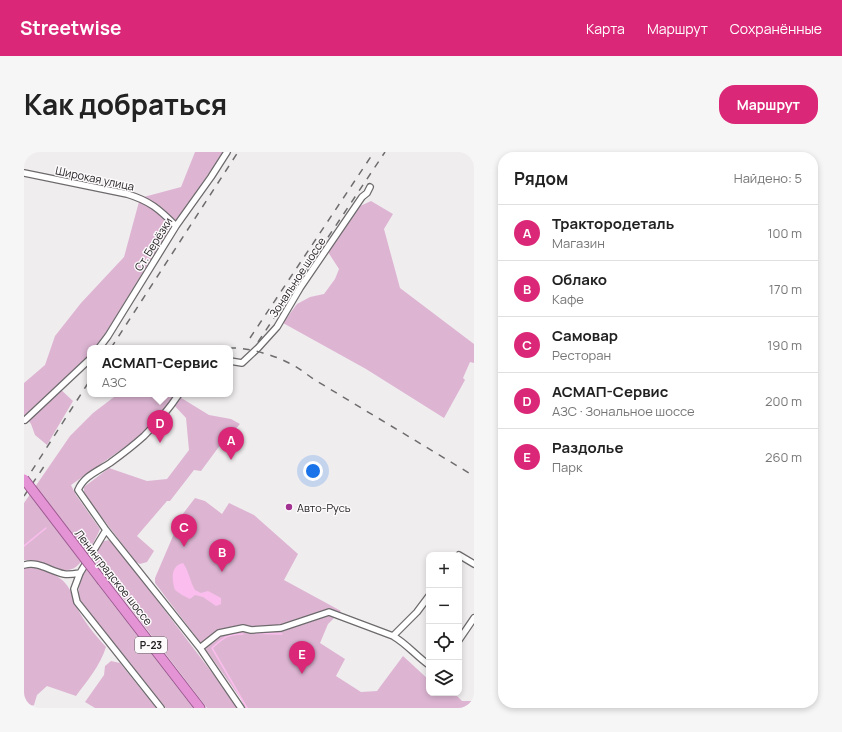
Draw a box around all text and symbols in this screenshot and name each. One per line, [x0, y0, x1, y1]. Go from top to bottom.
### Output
text: Streetwise [20, 15, 122, 41]
text: Карта [586, 19, 625, 38]
text: Маршрут [647, 19, 708, 38]
text: Сохранённые [730, 19, 822, 38]
text: Как добраться [24, 85, 227, 123]
button: Маршрут [719, 85, 818, 124]
street label: Широкая улица [54, 162, 136, 194]
text: Рядом [514, 167, 568, 190]
text: Найдено: 5 [734, 169, 802, 187]
text: Трактородеталь [552, 213, 674, 234]
street label: Ст. Берёзки [131, 214, 175, 274]
text: A [523, 224, 531, 242]
text: 100 m [767, 224, 802, 242]
street label: Зональное шоссе [265, 234, 329, 320]
text: Магазин [552, 234, 605, 252]
text: Облако [552, 269, 607, 290]
text: B [523, 280, 531, 298]
text: 170 m [769, 280, 802, 298]
text: Кафе [552, 290, 584, 308]
text: Самовар [552, 325, 618, 346]
text: C [522, 336, 532, 354]
text: 190 m [767, 336, 802, 354]
popup [87, 345, 233, 397]
text: Ресторан [552, 346, 611, 364]
text: АСМАП-Сервис [102, 352, 218, 373]
text: АЗС [102, 373, 127, 391]
text: АСМАП-Сервис [552, 381, 668, 402]
text: D [522, 392, 532, 410]
text: 200 m [765, 392, 802, 410]
text: АЗС · Зональное шоссе [552, 402, 695, 420]
pin: D [147, 410, 173, 443]
pin: A [218, 427, 244, 460]
text: Раздолье [552, 437, 623, 458]
text: E [523, 448, 531, 466]
text: 260 m [765, 448, 802, 466]
text: Парк [552, 458, 582, 476]
your location [303, 461, 323, 481]
place label: Авто-Русь [297, 500, 351, 515]
marker: Авто-Русь [284, 502, 294, 512]
pin: C [171, 514, 197, 547]
street label: Ленинградское шоссе [72, 526, 156, 628]
pin: B [209, 539, 235, 572]
map controls [426, 552, 462, 696]
button: + [426, 552, 462, 588]
button: − [426, 588, 462, 624]
button: locate [426, 624, 462, 660]
road number: Р-23 [135, 637, 167, 653]
pin: E [289, 641, 315, 674]
button: layers [426, 660, 462, 696]

